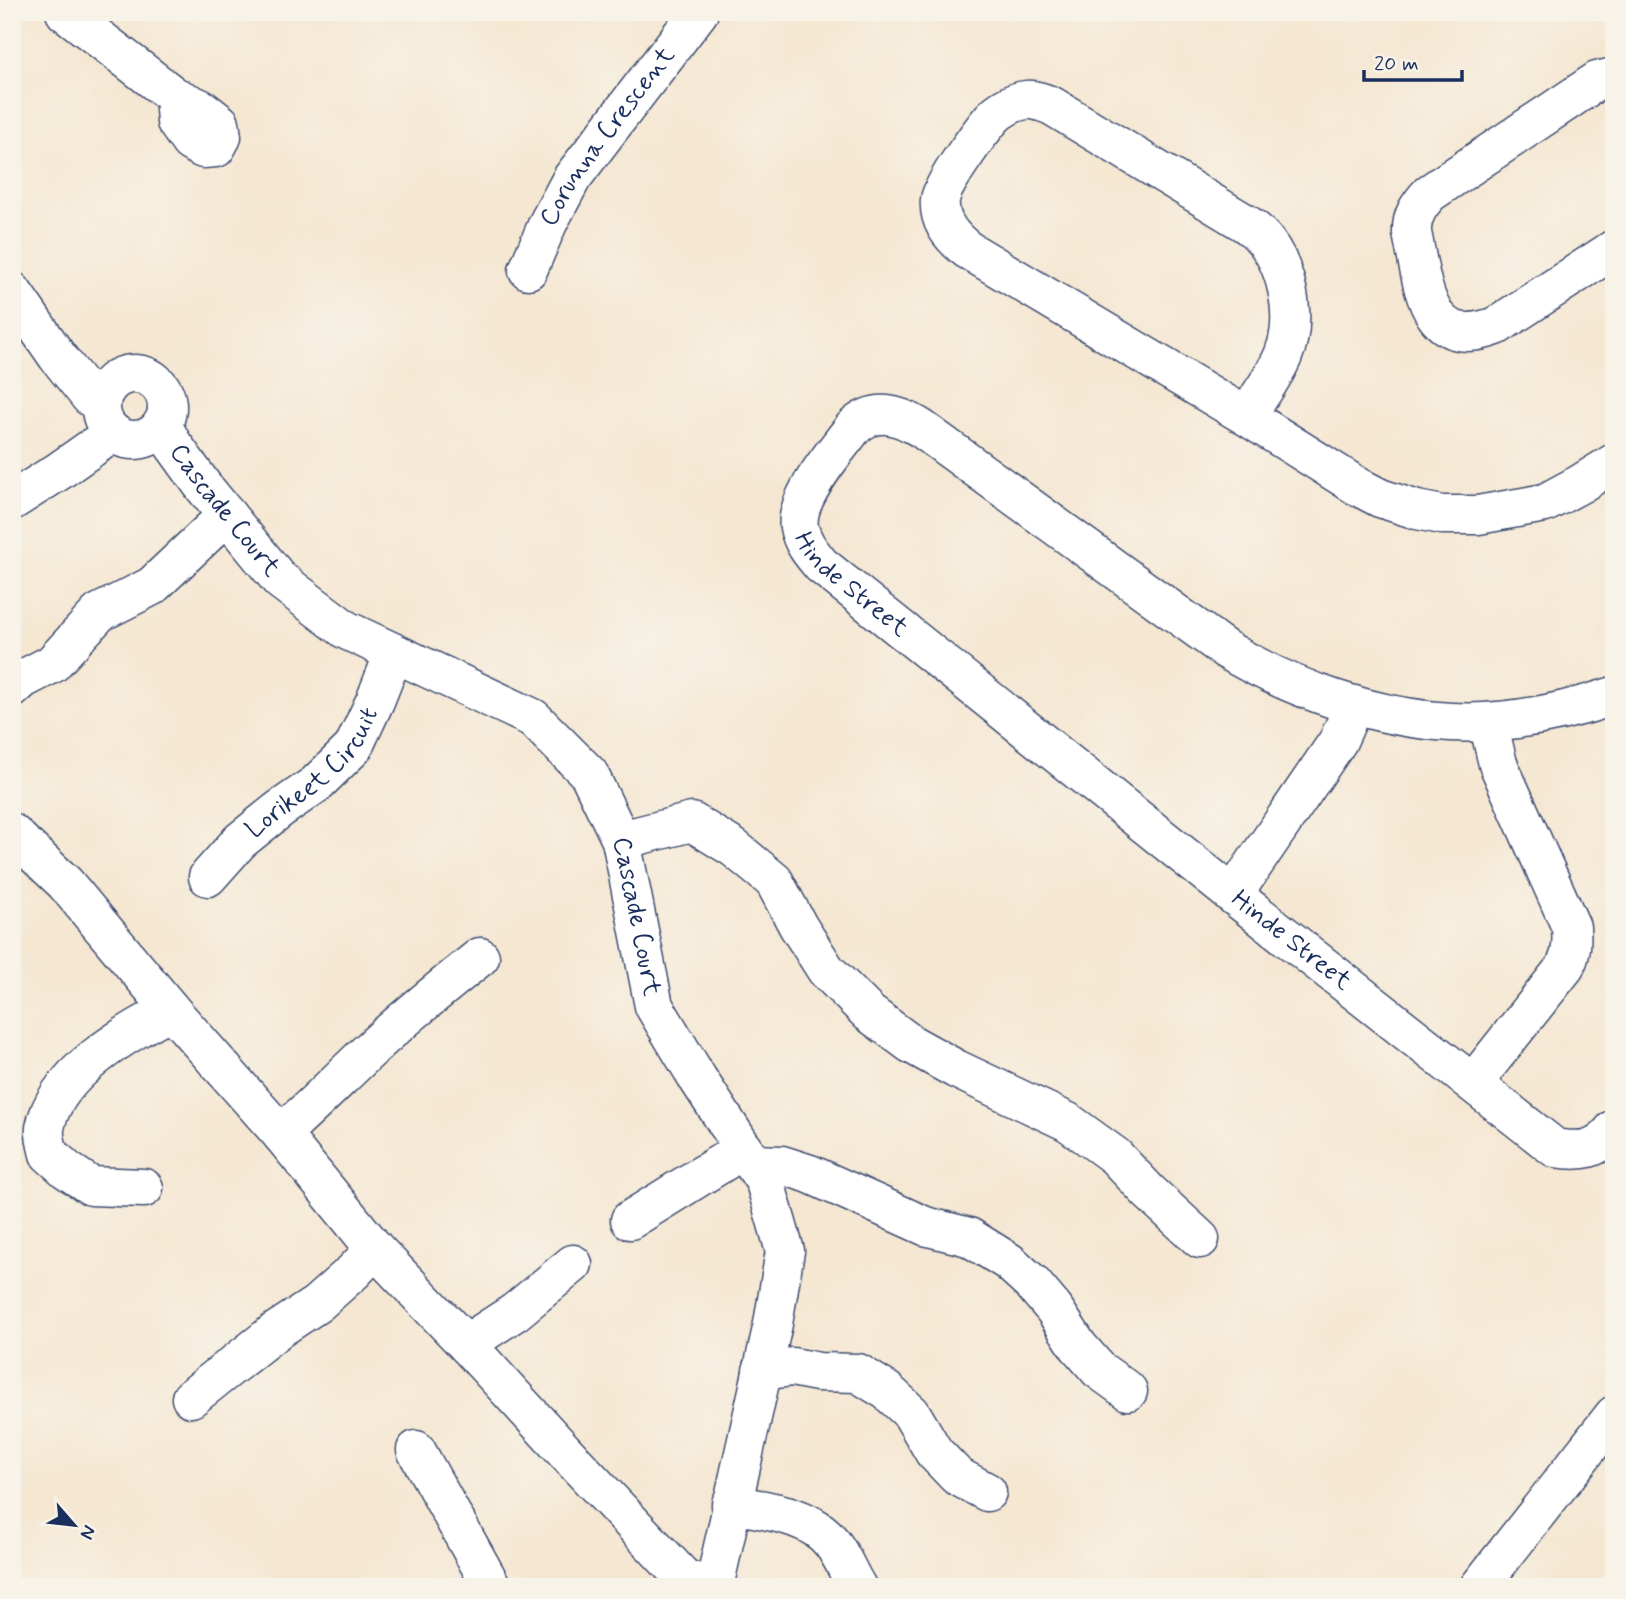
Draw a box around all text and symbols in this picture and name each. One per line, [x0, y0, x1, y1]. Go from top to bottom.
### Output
scale bar [1364, 38, 1462, 82]
street label: Corunna Crescent [532, 40, 683, 233]
text: 20 m [1374, 50, 1419, 78]
street label: Cascade Court [161, 437, 288, 584]
street label: Hinde Street [785, 526, 915, 645]
street label: Lorikeet Circuit [239, 702, 387, 847]
street label: Cascade Court [604, 834, 669, 999]
street label: Hinde Street [1224, 883, 1358, 999]
north arrow [38, 1490, 108, 1560]
text: N [74, 1521, 102, 1544]

